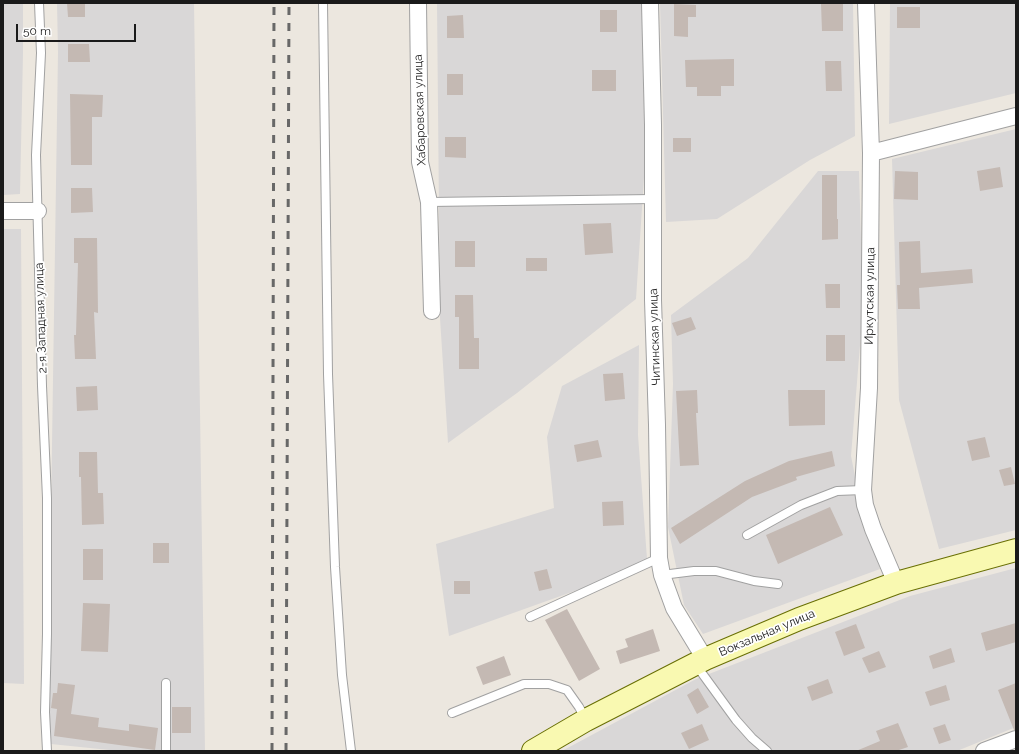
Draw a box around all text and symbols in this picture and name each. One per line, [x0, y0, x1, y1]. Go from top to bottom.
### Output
scale bar [18, 16, 138, 42]
text: 50 m [23, 24, 51, 38]
street label: Хабаровская улица [411, 54, 429, 166]
street label: Иркутская улица [862, 247, 878, 345]
street label: 2-я Западная улица [32, 262, 50, 374]
street label: Читинская улица [646, 288, 664, 386]
street label: Вокзальная улица [717, 606, 817, 660]

